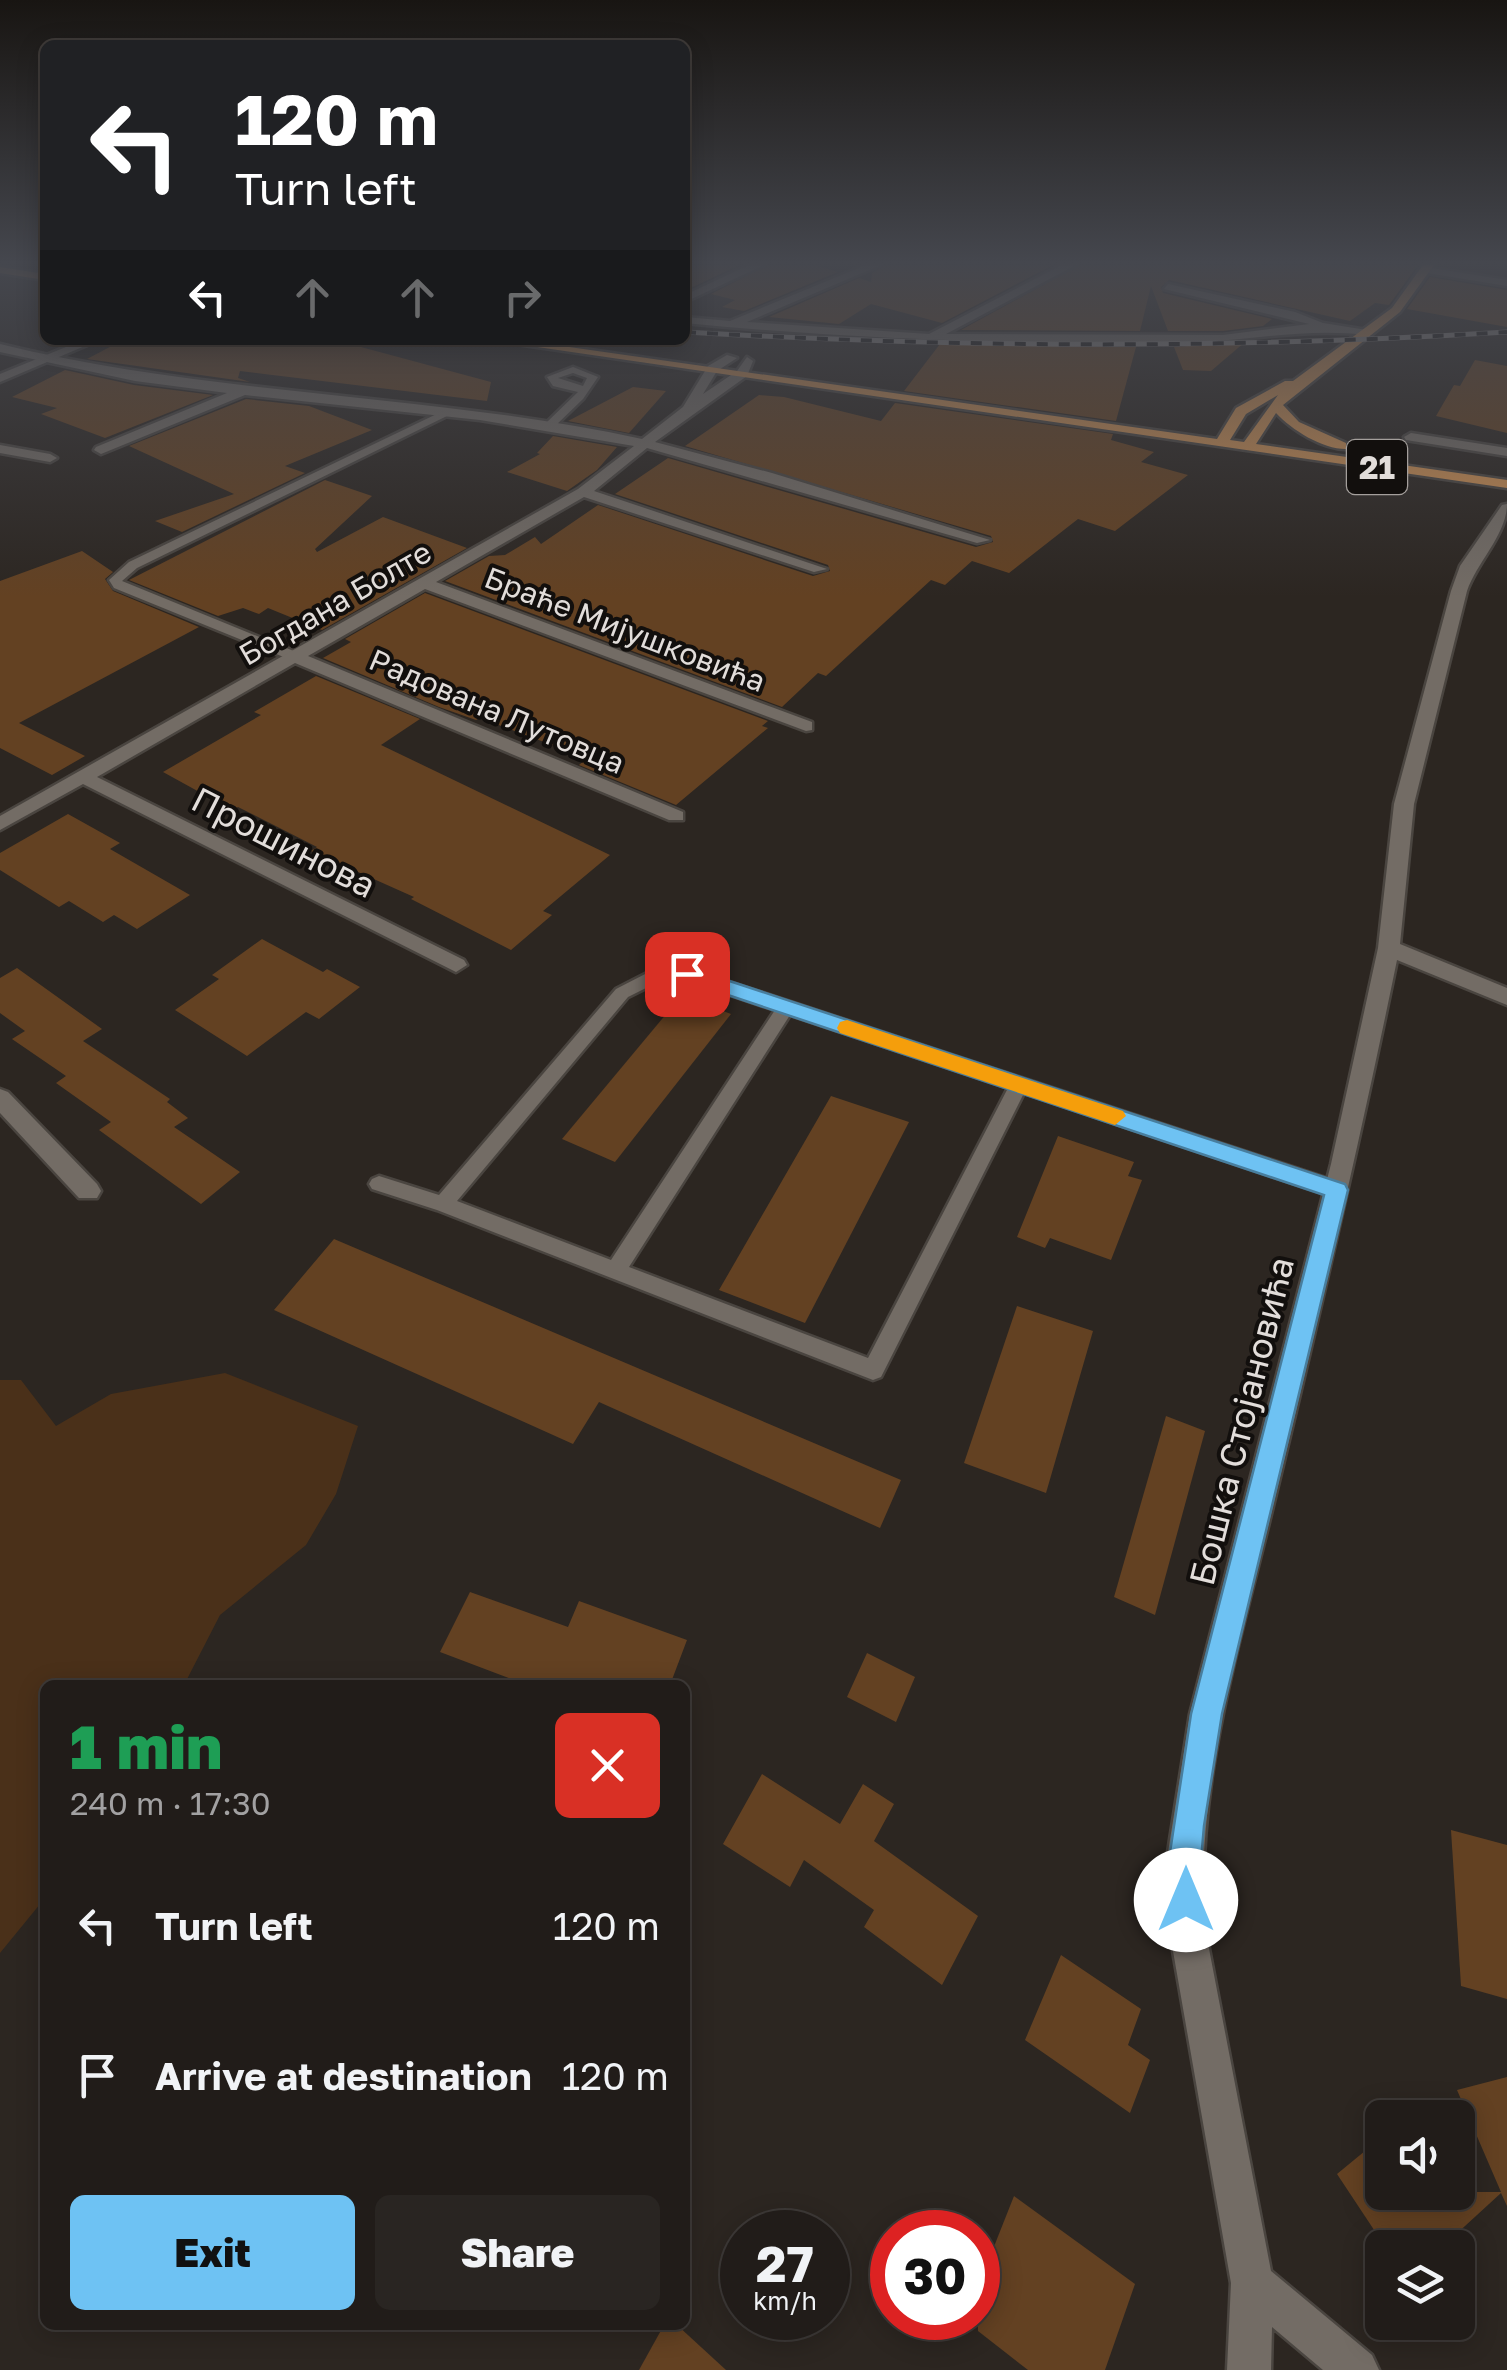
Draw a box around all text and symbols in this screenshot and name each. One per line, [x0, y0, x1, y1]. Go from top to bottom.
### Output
text: 120 m [235, 76, 438, 160]
icon: left [70, 80, 200, 210]
text: Turn left [235, 161, 417, 215]
icon: left [180, 270, 235, 325]
icon: ahead [285, 270, 340, 325]
icon: ahead [390, 270, 445, 325]
icon: right [495, 270, 550, 325]
road number: 21 [1347, 440, 1407, 494]
street label: Богдана Болте [233, 533, 437, 673]
street label: Браће Мијушковића [480, 559, 770, 699]
street label: Радована Лутовца [364, 641, 630, 781]
street label: Прошинова [185, 778, 383, 906]
pin [645, 932, 730, 1017]
icon: arrive [660, 947, 715, 1002]
street label: Бошка Стојановића [1180, 1253, 1302, 1589]
text: 1 min [70, 1710, 222, 1782]
button: close [555, 1713, 660, 1818]
text: 240 m · 17:30 [70, 1784, 270, 1822]
position arrow [1134, 1848, 1238, 1952]
icon: left [70, 1898, 125, 1953]
text: Turn left [155, 1903, 313, 1948]
text: 120 m [553, 1903, 660, 1948]
icon: arrive [70, 2048, 125, 2103]
text: Arrive at destination [155, 2053, 532, 2098]
text: 120 m [562, 2053, 669, 2098]
map controls [1365, 2100, 1475, 2340]
button: sound [1365, 2100, 1475, 2210]
button: Exit [70, 2195, 355, 2310]
button: Share [375, 2195, 660, 2310]
speed limit sign: 30 [870, 2210, 1000, 2340]
button: layers [1365, 2230, 1475, 2340]
text: 27 [756, 2233, 814, 2293]
text: km/h [753, 2285, 817, 2316]

